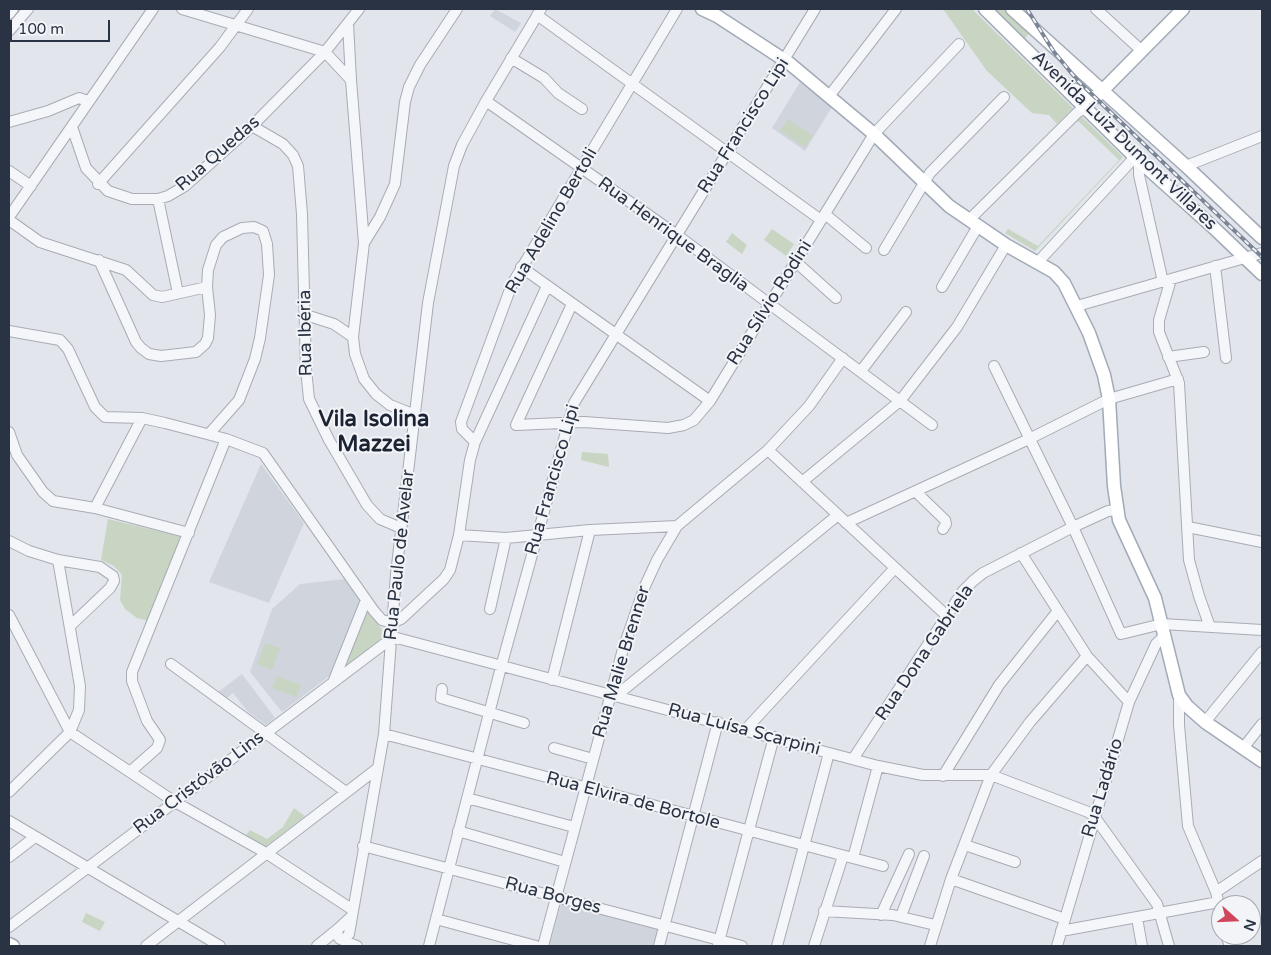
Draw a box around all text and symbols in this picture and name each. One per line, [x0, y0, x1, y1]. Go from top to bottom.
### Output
scale bar [12, 10, 112, 42]
text: 100 m [18, 20, 64, 38]
street label: Avenida Luiz Dumont Villares [1027, 47, 1221, 235]
street label: Rua Francisco Lipi [694, 54, 794, 198]
street label: Rua Quedas [172, 112, 264, 196]
street label: Rua Adelino Bertoli [501, 144, 603, 298]
street label: Rua Henrique Braglia [593, 173, 753, 297]
street label: Rua Sílvio Rodini [723, 237, 817, 369]
street label: Rua Ibéria [294, 290, 318, 376]
street label: Rua Francisco Lipi [521, 402, 585, 558]
district label: Vila Isolina Mazzei [319, 407, 429, 458]
street label: Rua Paulo de Avelar [380, 469, 420, 641]
street label: Rua Dona Gabriela [871, 581, 979, 725]
street label: Rua Malie Brenner [589, 583, 655, 741]
street label: Rua Luísa Scarpini [665, 699, 823, 761]
street label: Rua Cristóvão Lins [129, 727, 269, 839]
street label: Rua Ladário [1078, 736, 1128, 840]
street label: Rua Elvira de Bortole [544, 767, 722, 835]
street label: Rua Borges [503, 873, 603, 919]
north arrow [1211, 895, 1261, 945]
text: N [1240, 917, 1260, 933]

